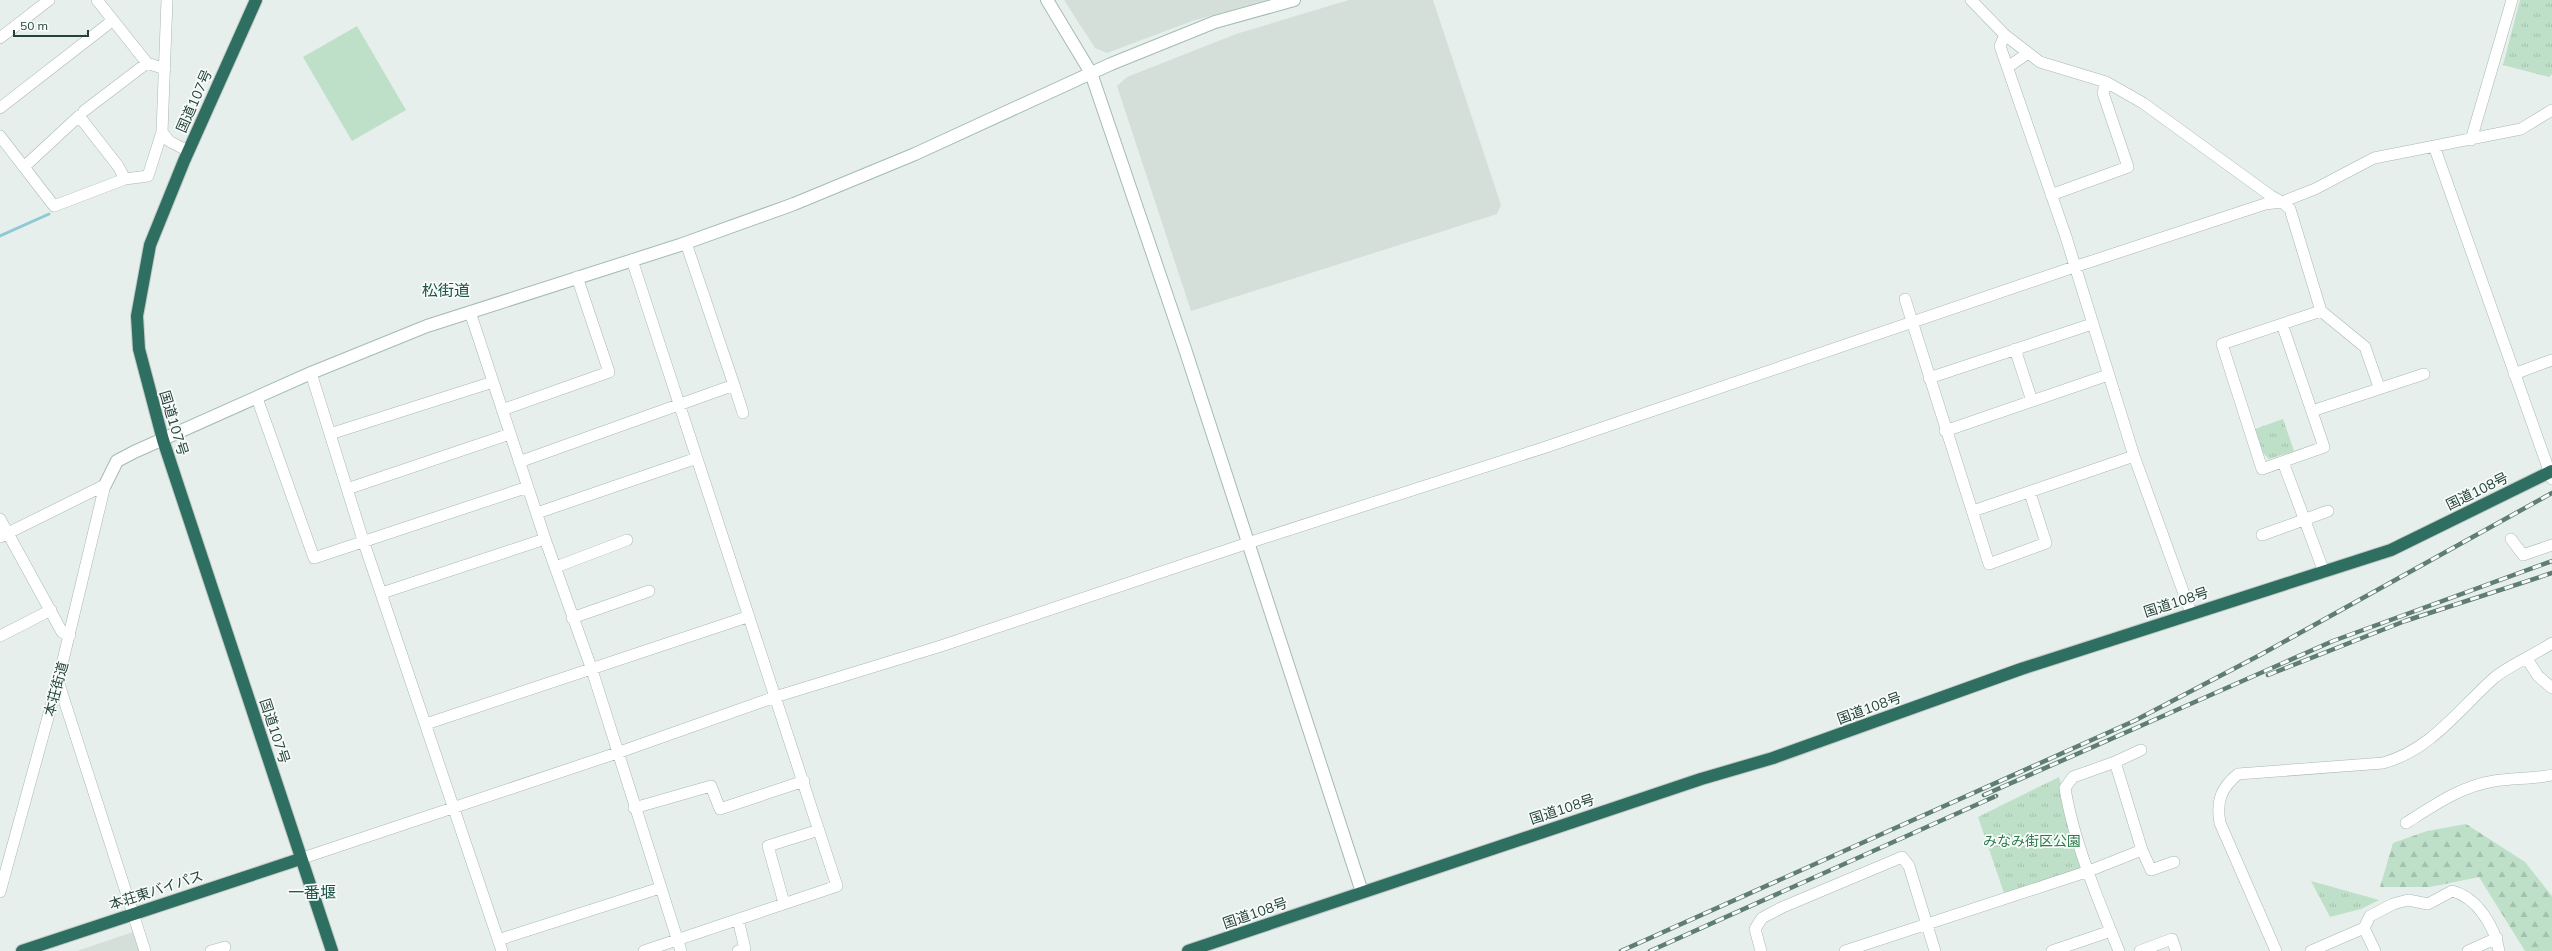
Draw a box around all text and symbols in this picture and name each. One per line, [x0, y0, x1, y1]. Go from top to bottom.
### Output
scale bar [14, 12, 88, 38]
text: 50 m [20, 18, 48, 33]
street label: 国道107号 [172, 67, 216, 135]
district label: 松街道 [422, 280, 470, 300]
street label: 国道107号 [156, 388, 192, 458]
street label: 国道108号 [2443, 468, 2511, 514]
street label: 国道108号 [2141, 583, 2211, 621]
street label: 本荘街道 [40, 660, 72, 718]
street label: 国道108号 [1834, 688, 1904, 728]
street label: 国道107号 [256, 696, 294, 766]
street label: 国道108号 [1527, 790, 1597, 828]
park label: みなみ街区公園 [1983, 832, 2081, 850]
street label: 本荘東バイパス [107, 866, 205, 914]
district label: 一番堰 [288, 882, 336, 902]
street label: 国道108号 [1220, 894, 1290, 932]

